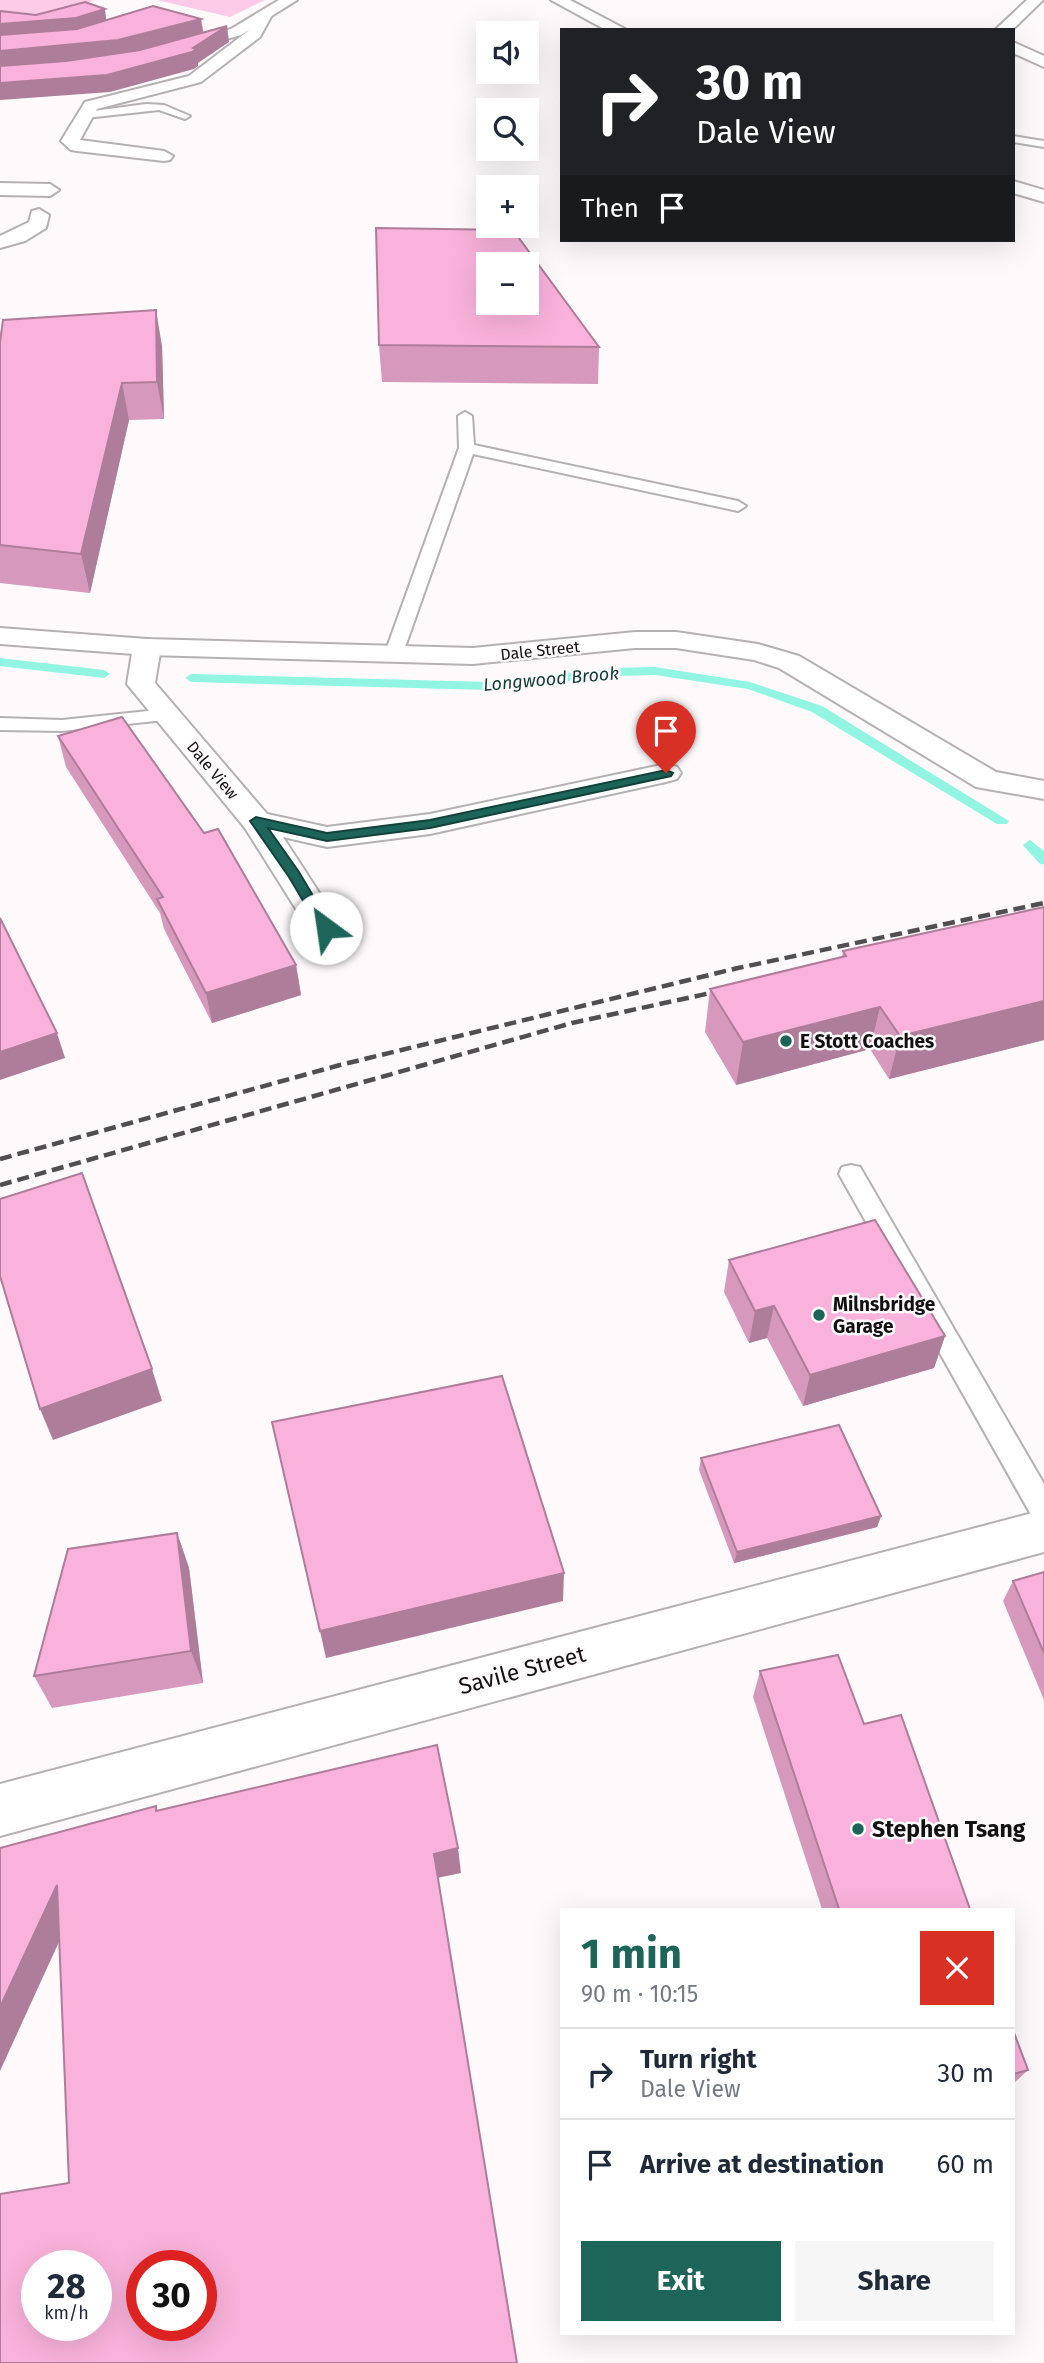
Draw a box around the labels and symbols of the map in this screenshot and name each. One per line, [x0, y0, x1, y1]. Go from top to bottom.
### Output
street label: Dale Street [499, 637, 581, 664]
water label: Longwood Brook [482, 662, 620, 696]
pin [636, 701, 696, 773]
street label: Dale View [183, 737, 243, 804]
position arrow [289, 891, 363, 965]
place label: E Stott Coaches [800, 1030, 934, 1053]
marker: E Stott Coaches [778, 1033, 794, 1049]
place label: Milnsbridge Garage [833, 1293, 935, 1338]
marker: Milnsbridge Garage [811, 1307, 827, 1323]
street label: Savile Street [456, 1639, 589, 1700]
place label: Stephen Tsang [872, 1815, 1026, 1843]
marker: Stephen Tsang [850, 1821, 866, 1837]
speed limit sign: 30 [126, 2250, 217, 2341]

